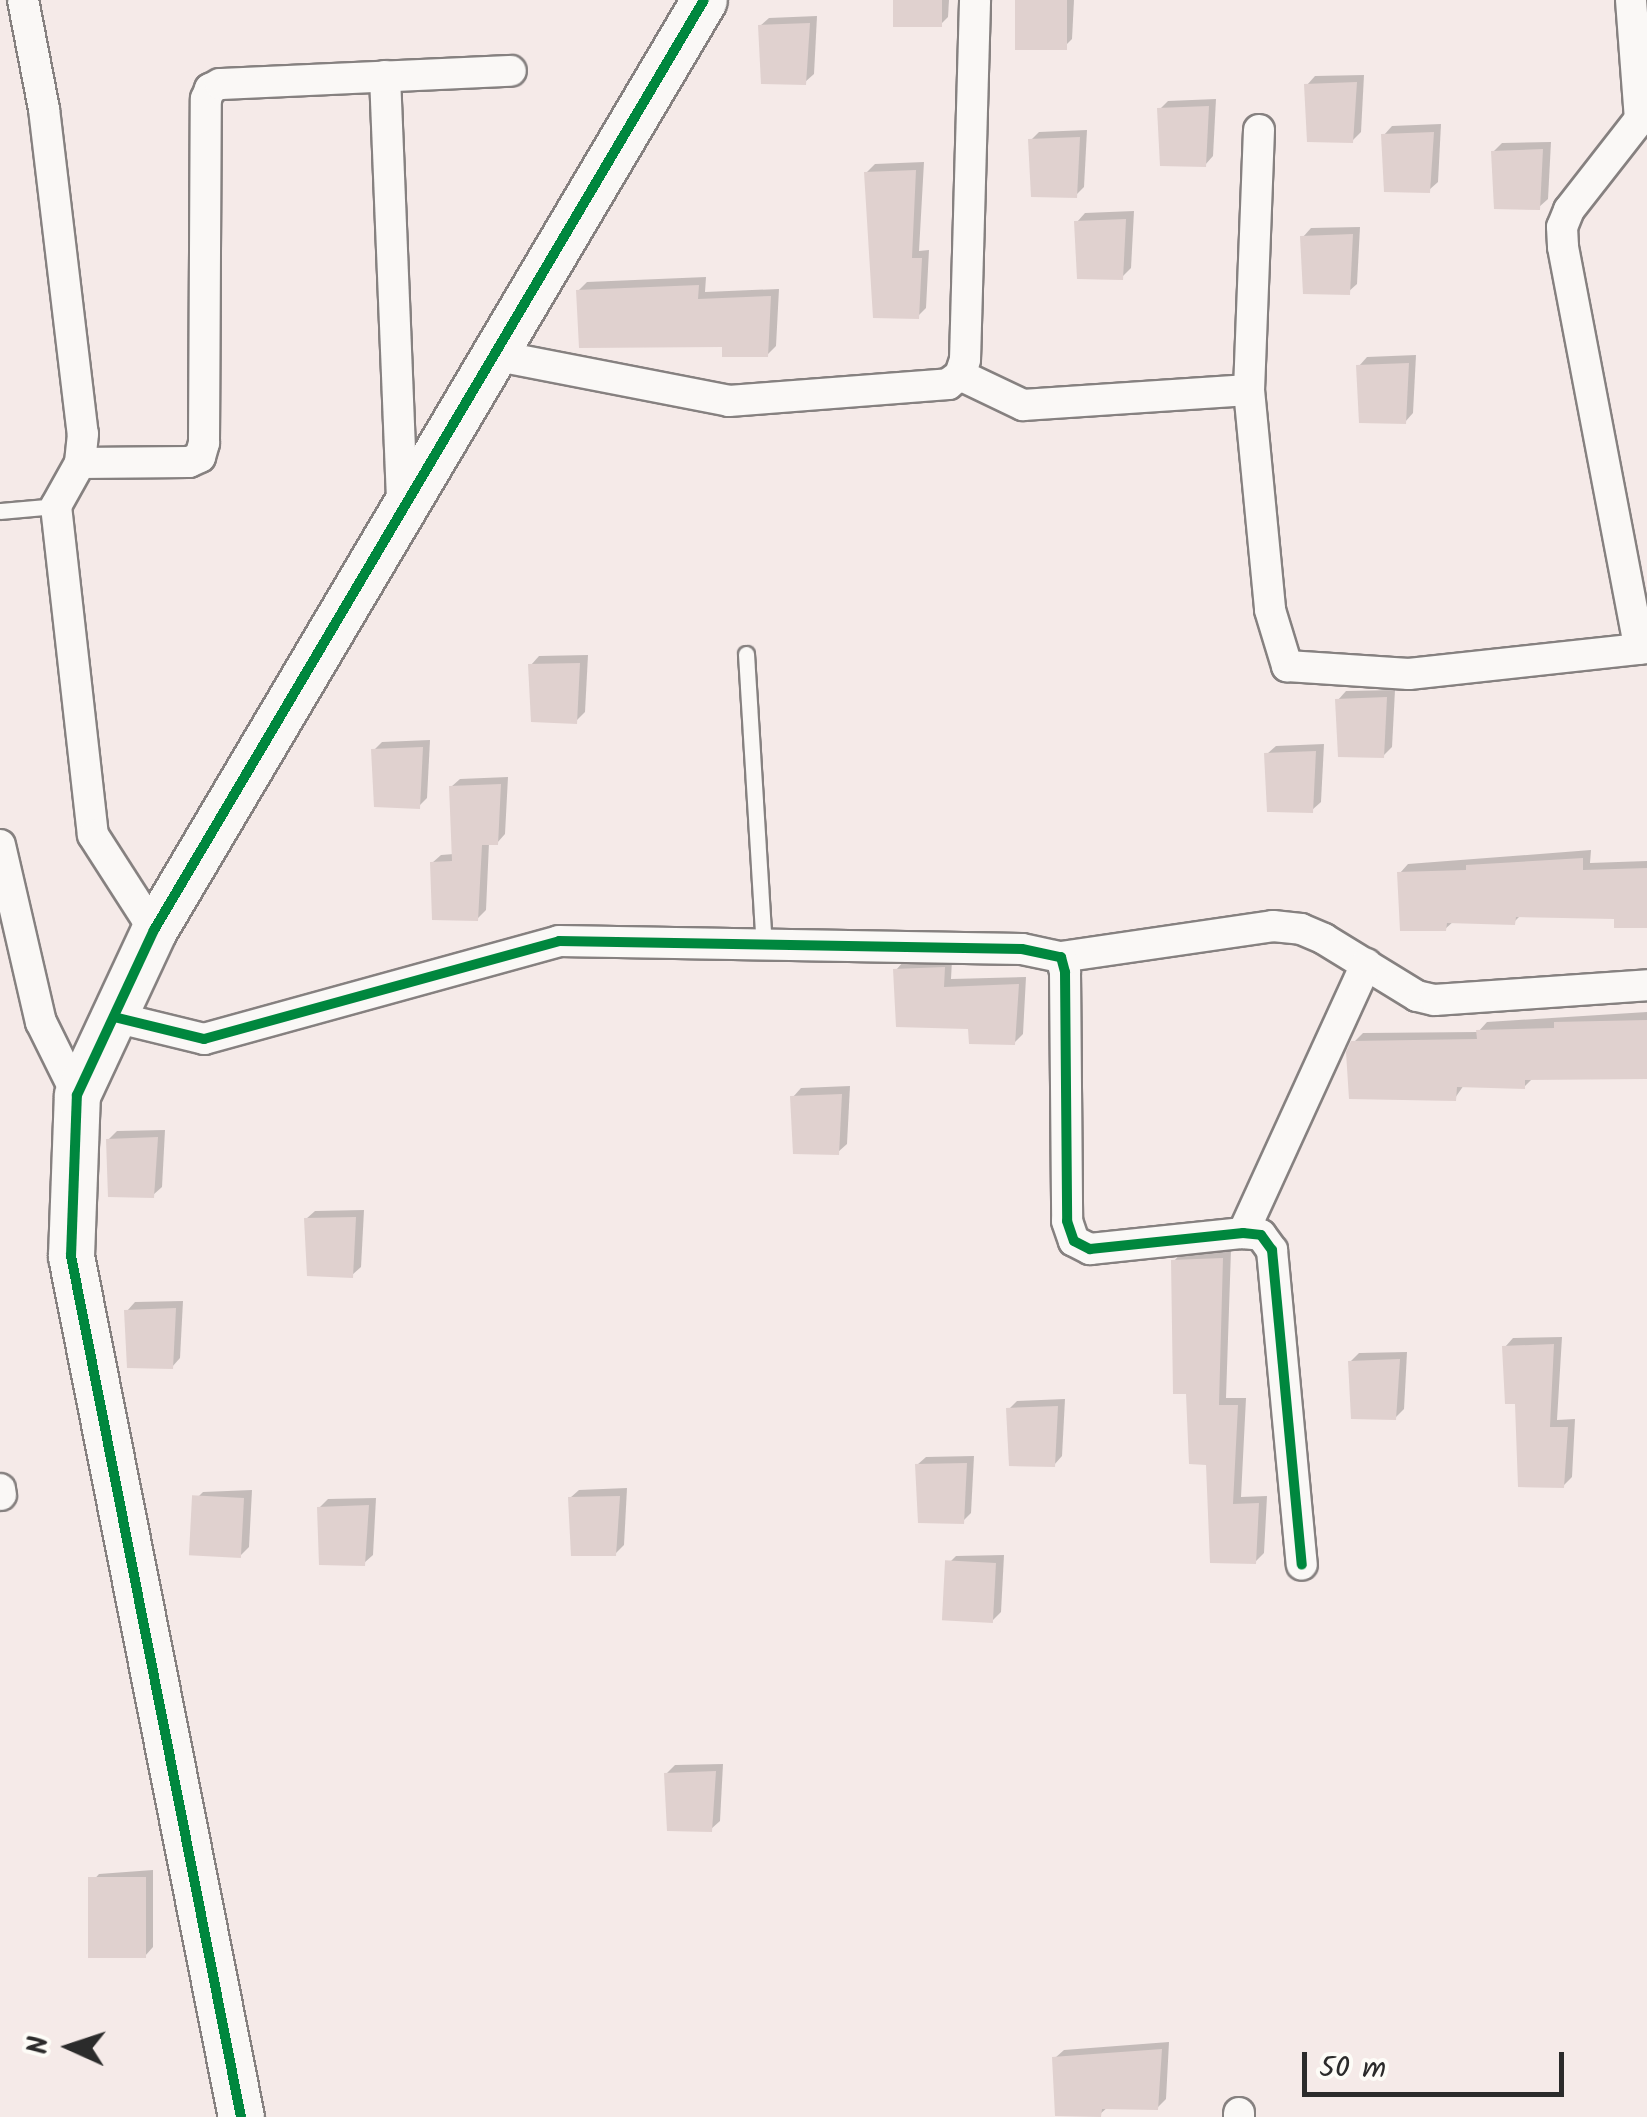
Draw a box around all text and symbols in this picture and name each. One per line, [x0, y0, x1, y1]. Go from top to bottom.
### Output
north arrow [20, 1997, 120, 2097]
scale bar [1307, 2032, 1570, 2094]
text: N [17, 2035, 62, 2055]
text: 50 m [1319, 2045, 1386, 2093]

